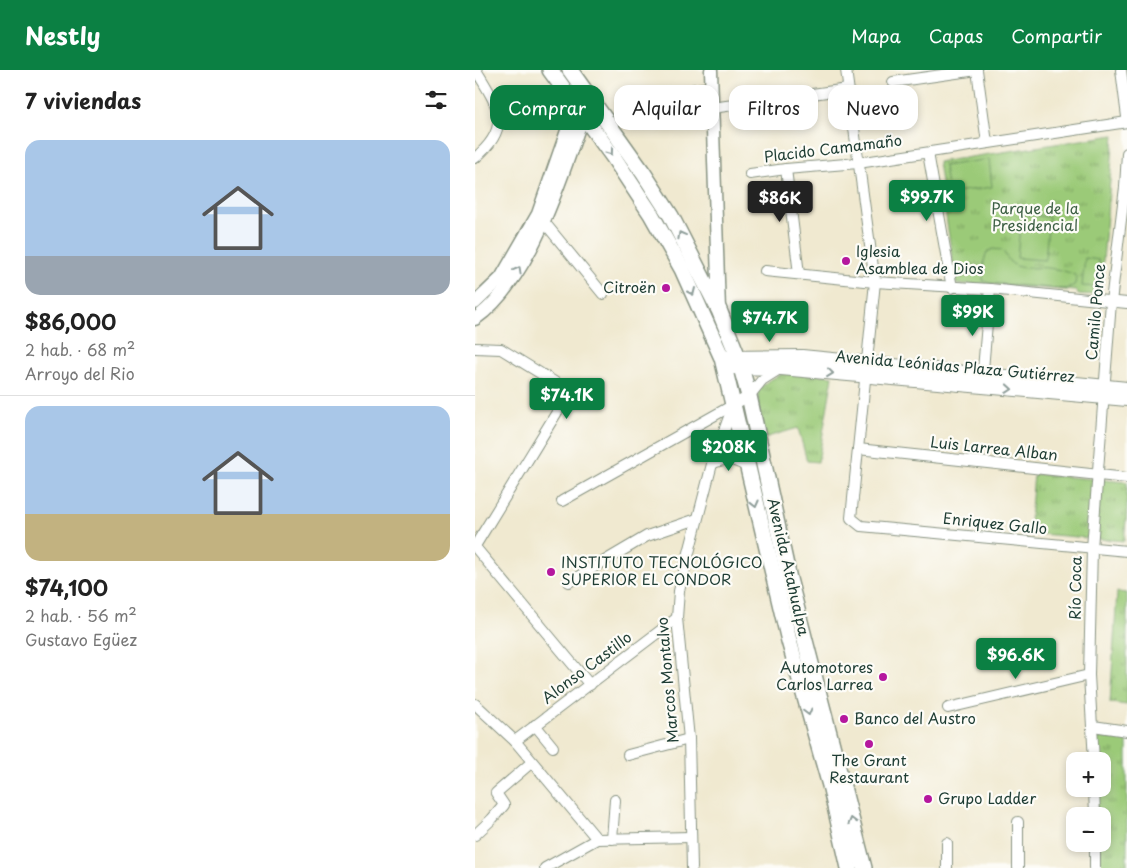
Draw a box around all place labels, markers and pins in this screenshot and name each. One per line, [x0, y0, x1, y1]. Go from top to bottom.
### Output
pin: $86K [750, 180, 810, 223]
pin: $99.7K [886, 180, 968, 222]
place label: Iglesia Asamblea de Dios [856, 239, 984, 279]
marker: Iglesia Asamblea de Dios [840, 255, 852, 267]
place label: Citroën [603, 275, 656, 298]
marker: Citroën [660, 282, 672, 294]
pin: $99K [943, 294, 1003, 337]
pin: $74.7K [729, 300, 811, 343]
pin: $74.1K [526, 378, 608, 420]
pin: $208K [694, 430, 764, 472]
place label: INSTITUTO TECNOLÓGICO SUPERIOR EL CONDOR [561, 550, 763, 590]
marker: INSTITUTO TECNOLÓGICO SUPERIOR EL CONDOR [545, 566, 557, 578]
pin: $96.6K [975, 638, 1057, 680]
place label: Automotores Carlos Larrea [776, 655, 874, 695]
marker: Automotores Carlos Larrea [877, 671, 889, 683]
place label: Banco del Austro [854, 706, 976, 729]
marker: Banco del Austro [838, 713, 850, 725]
marker: The Grant Restaurant [863, 738, 875, 750]
place label: The Grant Restaurant [829, 748, 909, 788]
place label: Grupo Ladder [938, 786, 1037, 809]
marker: Grupo Ladder [922, 793, 934, 805]

